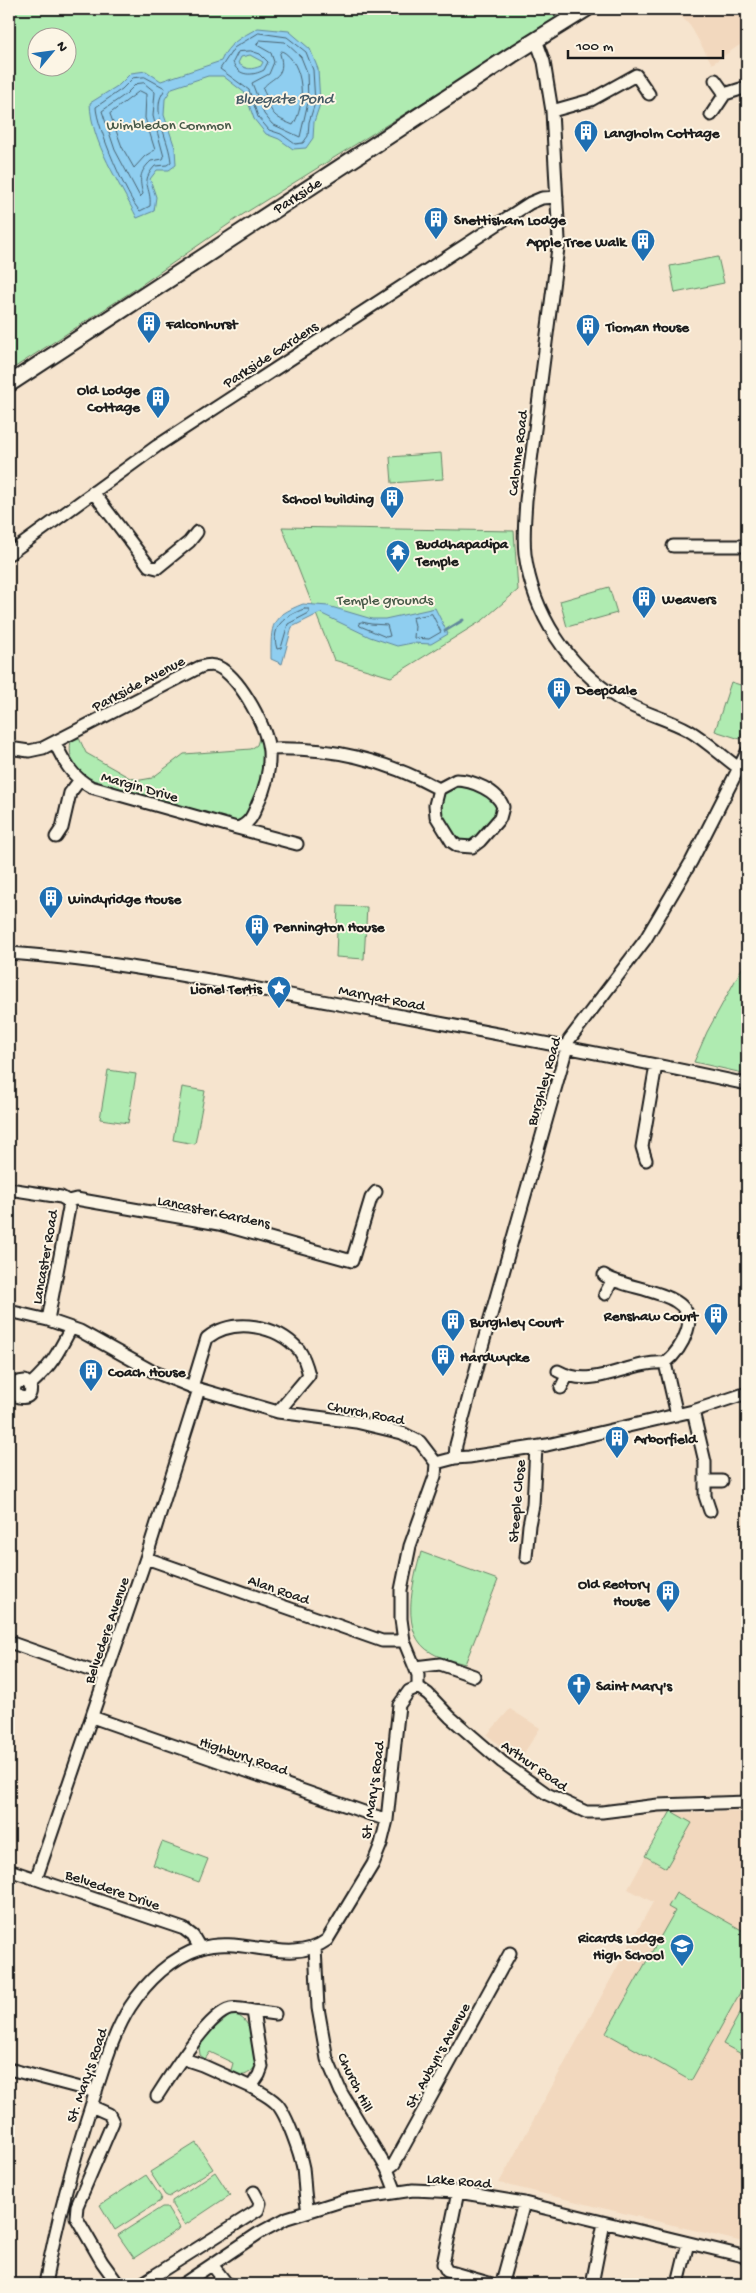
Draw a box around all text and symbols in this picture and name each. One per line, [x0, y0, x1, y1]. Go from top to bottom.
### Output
north arrow [28, 28, 78, 78]
scale bar [568, 28, 724, 60]
text: 100 m [575, 38, 614, 56]
text: N [52, 39, 71, 55]
water label: Bluegate Pond [235, 91, 335, 110]
park label: Wimbledon Common [107, 117, 232, 135]
building icon: Langholm Cottage [573, 119, 599, 153]
place label: Langholm Cottage [604, 125, 721, 143]
street label: Parkside [270, 174, 326, 219]
building icon: Snettisham Lodge [423, 206, 449, 240]
place label: Snettisham Lodge [454, 212, 567, 230]
building icon: Apple Tree Walk [630, 228, 656, 262]
place label: Apple Tree Walk [526, 234, 628, 252]
building icon: Falconhurst [136, 310, 162, 344]
building icon: Tioman House [575, 313, 601, 347]
place label: Falconhurst [165, 316, 239, 334]
street label: Parkside Gardens [219, 318, 322, 394]
place label: Tioman House [605, 319, 690, 337]
place label: Old Lodge Cottage [77, 382, 141, 417]
building icon: Old Lodge Cottage [145, 385, 171, 419]
street label: Calonne Road [505, 408, 533, 497]
building icon: School building [379, 485, 405, 519]
place label: School building [282, 491, 374, 509]
place label: Buddhapadipa Temple [415, 536, 509, 571]
temple icon: Buddhapadipa Temple [385, 539, 411, 573]
building icon: Weavers [631, 585, 657, 619]
place label: Weavers [661, 591, 717, 609]
park label: Temple grounds [336, 592, 434, 610]
street label: Parkside Avenue [89, 653, 189, 717]
building icon: Deepdale [546, 676, 572, 710]
place label: Deepdale [574, 682, 638, 700]
street label: Margin Drive [99, 768, 180, 808]
building icon: Windyridge House [38, 885, 64, 919]
place label: Windyridge House [67, 891, 182, 909]
building icon: Pennington House [244, 913, 270, 947]
place label: Pennington House [273, 919, 386, 937]
place icon: Lionel Tertis [266, 975, 292, 1009]
place label: Lionel Tertis [190, 981, 263, 999]
street label: Marryat Road [337, 982, 427, 1016]
street label: Burghley Road [523, 1034, 566, 1129]
street label: Lancaster Gardens [156, 1192, 272, 1234]
street label: Lancaster Road [29, 1208, 63, 1306]
building icon: Renshaw Court [703, 1302, 729, 1336]
building icon: Burghley Court [440, 1308, 466, 1342]
place label: Renshaw Court [603, 1308, 700, 1326]
place label: Burghley Court [469, 1314, 565, 1332]
building icon: Hardwycke [430, 1343, 456, 1377]
place label: Hardwycke [460, 1349, 531, 1367]
building icon: Coach House [78, 1358, 104, 1392]
place label: Coach House [107, 1364, 187, 1382]
street label: Church Road [326, 1398, 407, 1430]
building icon: Arborfield [604, 1425, 630, 1459]
place label: Arborfield [633, 1431, 699, 1449]
street label: Steeple Close [505, 1459, 531, 1543]
street label: Alan Road [245, 1572, 313, 1610]
street label: Belvedere Avenue [81, 1575, 135, 1687]
place label: Old Rectory House [578, 1576, 651, 1611]
building icon: Old Rectory House [655, 1579, 681, 1613]
church icon: Saint Mary's [566, 1672, 592, 1706]
place label: Saint Mary's [596, 1678, 674, 1696]
street label: Highbury Road [197, 1733, 291, 1781]
street label: Arthur Road [497, 1737, 572, 1797]
street label: St. Mary's Road [358, 1739, 390, 1840]
street label: Belvedere Drive [62, 1866, 162, 1916]
place label: Ricards Lodge High School [577, 1930, 665, 1965]
school or university icon: Ricards Lodge High School [669, 1933, 695, 1967]
street label: St. Aubyn's Avenue [402, 2000, 475, 2112]
street label: St. Mary's Road [63, 2025, 113, 2125]
street label: Church Hill [332, 2050, 376, 2115]
street label: Lake Road [426, 2170, 493, 2194]

